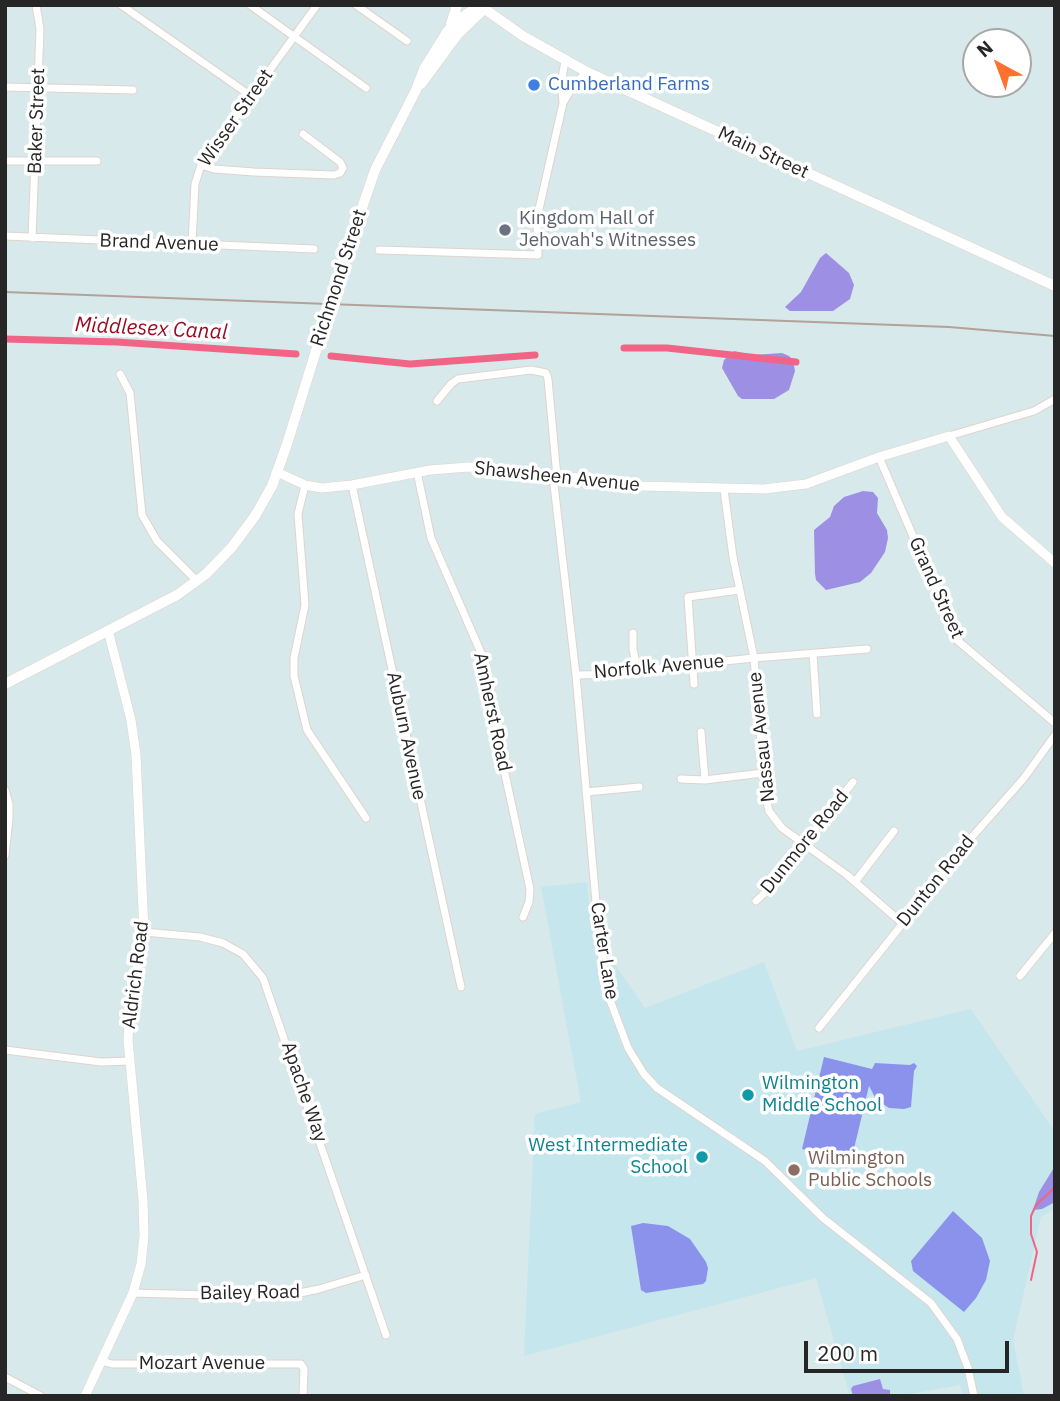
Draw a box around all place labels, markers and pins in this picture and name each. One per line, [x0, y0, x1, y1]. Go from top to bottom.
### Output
place label: Cumberland Farms [548, 74, 710, 96]
marker: Cumberland Farms [526, 77, 542, 93]
place label: Kingdom Hall of Jehovah's Witnesses [519, 208, 696, 252]
marker: Kingdom Hall of Jehovah's Witnesses [497, 222, 513, 238]
place label: Wilmington Middle School [762, 1073, 882, 1117]
marker: Wilmington Middle School [740, 1087, 756, 1103]
place label: West Intermediate School [528, 1135, 688, 1179]
place label: Wilmington Public Schools [808, 1148, 932, 1192]
marker: West Intermediate School [694, 1149, 710, 1165]
marker: Wilmington Public Schools [786, 1162, 802, 1178]

